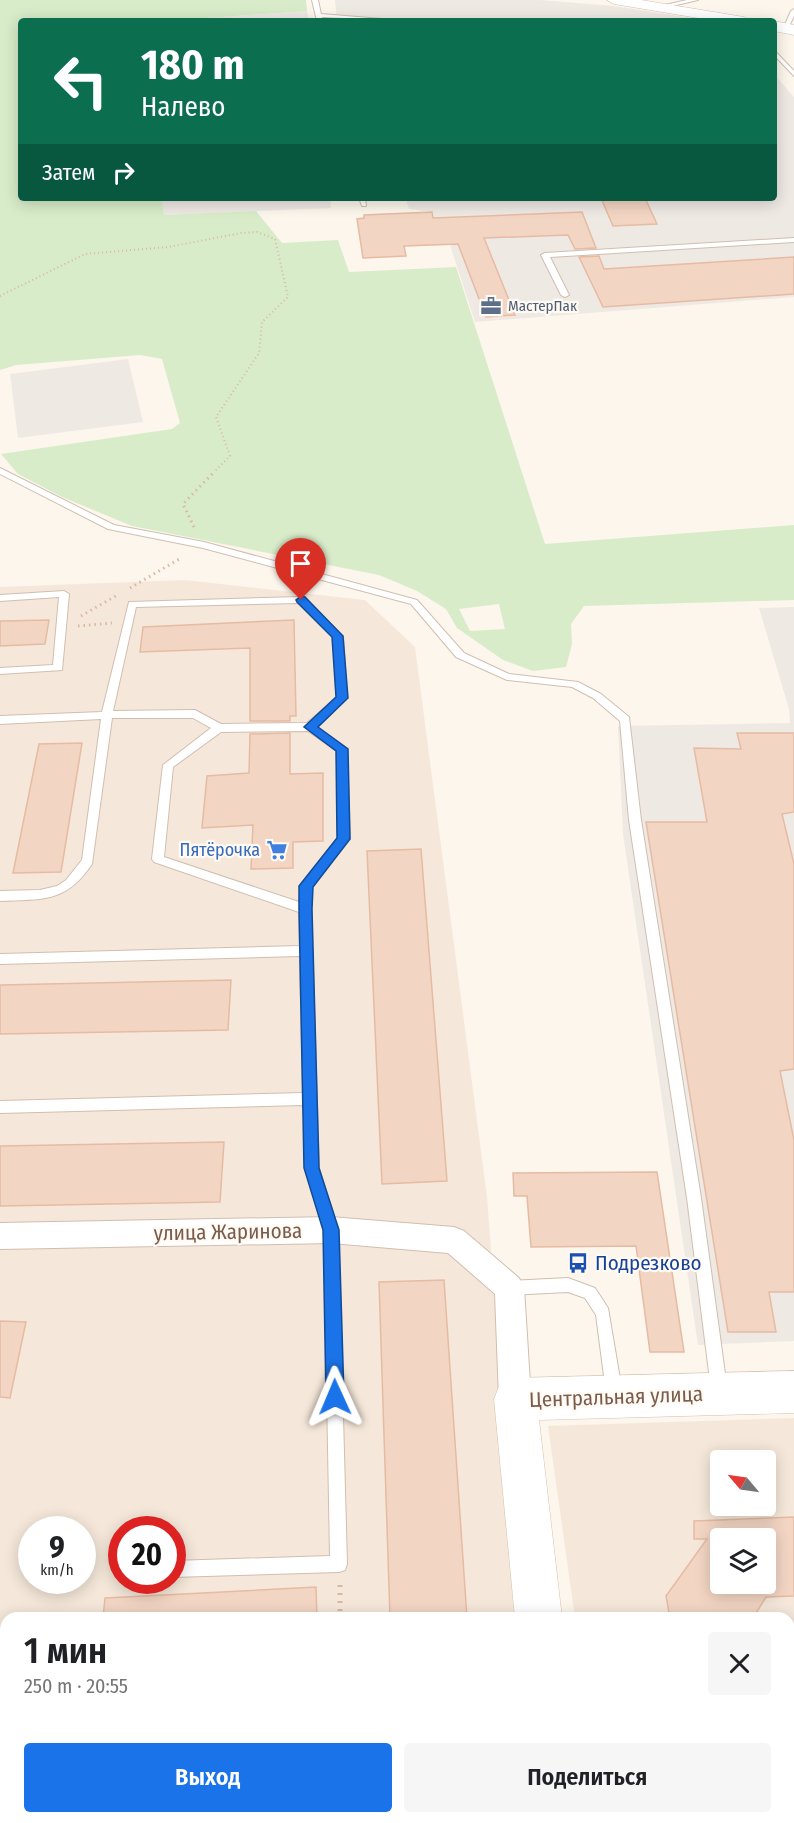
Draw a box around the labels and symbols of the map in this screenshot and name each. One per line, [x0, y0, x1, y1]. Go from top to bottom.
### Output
office icon: МастерПак [479, 294, 503, 318]
place label: МастерПак [508, 297, 577, 315]
pin [275, 538, 326, 600]
supermarket icon: Пятёрочка [265, 838, 289, 862]
place label: Пятёрочка [180, 839, 260, 861]
street label: улица Жаринова [153, 1218, 303, 1246]
place label: Подрезково [595, 1250, 702, 1276]
bus stop icon: Подрезково [566, 1251, 590, 1275]
position arrow [303, 1365, 367, 1429]
street label: Центральная улица [529, 1381, 703, 1413]
north arrow [710, 1450, 776, 1516]
speed limit sign: 20 [108, 1516, 186, 1594]

